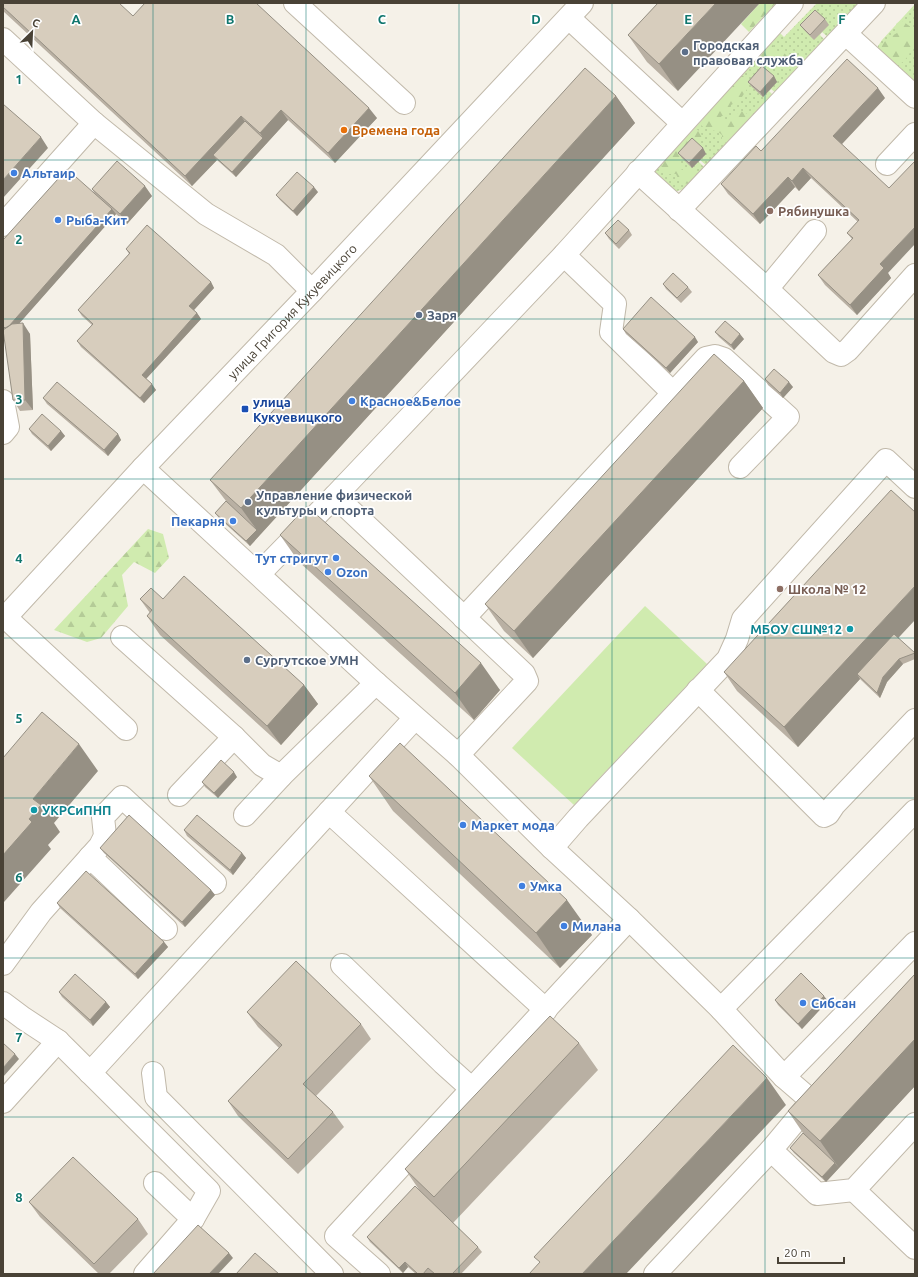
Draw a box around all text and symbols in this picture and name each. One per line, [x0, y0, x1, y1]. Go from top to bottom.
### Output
north arrow [12, 12, 52, 52]
text: A [71, 12, 81, 26]
text: B [226, 12, 235, 26]
text: C [378, 12, 387, 26]
text: D [531, 12, 541, 26]
text: E [684, 12, 692, 26]
text: F [838, 12, 846, 26]
text: С [30, 16, 42, 30]
place label: Городская правовая служба [693, 38, 803, 67]
marker: Городская правовая служба [680, 47, 690, 57]
text: 1 [15, 72, 23, 86]
place label: Времена года [352, 123, 440, 137]
marker: Времена года [339, 125, 349, 135]
place label: Альтаир [22, 166, 76, 180]
marker: Альтаир [9, 168, 19, 178]
place label: Рябинушка [778, 204, 849, 218]
marker: Рябинушка [765, 206, 775, 216]
place label: Рыба-Кит [66, 213, 128, 227]
marker: Рыба-Кит [53, 215, 63, 225]
text: 2 [15, 232, 23, 246]
street label: улица Григория Кукуевицкого [225, 241, 360, 382]
place label: Заря [427, 308, 457, 322]
marker: Заря [414, 310, 424, 320]
text: 3 [15, 392, 23, 406]
place label: Красное&Белое [360, 394, 461, 408]
place label: улица Кукуевицкого [253, 395, 342, 424]
marker: Красное&Белое [347, 396, 357, 406]
marker: улица Кукуевицкого [240, 404, 250, 414]
place label: Управление физической культуры и спорта [256, 488, 412, 517]
marker: Управление физической культуры и спорта [243, 497, 253, 507]
place label: Пекарня [171, 514, 225, 528]
marker: Пекарня [228, 516, 238, 526]
text: 4 [15, 551, 23, 565]
place label: Тут стригут [255, 551, 328, 565]
marker: Тут стригут [331, 553, 341, 563]
place label: Ozon [336, 565, 368, 579]
marker: Ozon [323, 567, 333, 577]
place label: Школа № 12 [788, 582, 866, 596]
marker: Школа № 12 [775, 584, 785, 594]
place label: МБОУ СШ№12 [750, 622, 842, 636]
marker: МБОУ СШ№12 [845, 624, 855, 634]
place label: Сургутское УМН [255, 653, 359, 667]
marker: Сургутское УМН [242, 655, 252, 665]
text: 5 [15, 711, 23, 725]
place label: УКРСиПНП [42, 803, 111, 817]
marker: УКРСиПНП [29, 805, 39, 815]
place label: Маркет мода [471, 818, 555, 832]
marker: Маркет мода [458, 820, 468, 830]
text: 6 [15, 870, 23, 884]
place label: Умка [530, 879, 562, 893]
marker: Умка [517, 881, 527, 891]
place label: Милана [572, 919, 621, 933]
marker: Милана [559, 921, 569, 931]
place label: Сибсан [811, 996, 856, 1010]
marker: Сибсан [798, 998, 808, 1008]
text: 7 [15, 1030, 23, 1044]
text: 8 [15, 1190, 23, 1204]
scale bar [778, 1239, 844, 1265]
text: 20 m [784, 1246, 811, 1259]

